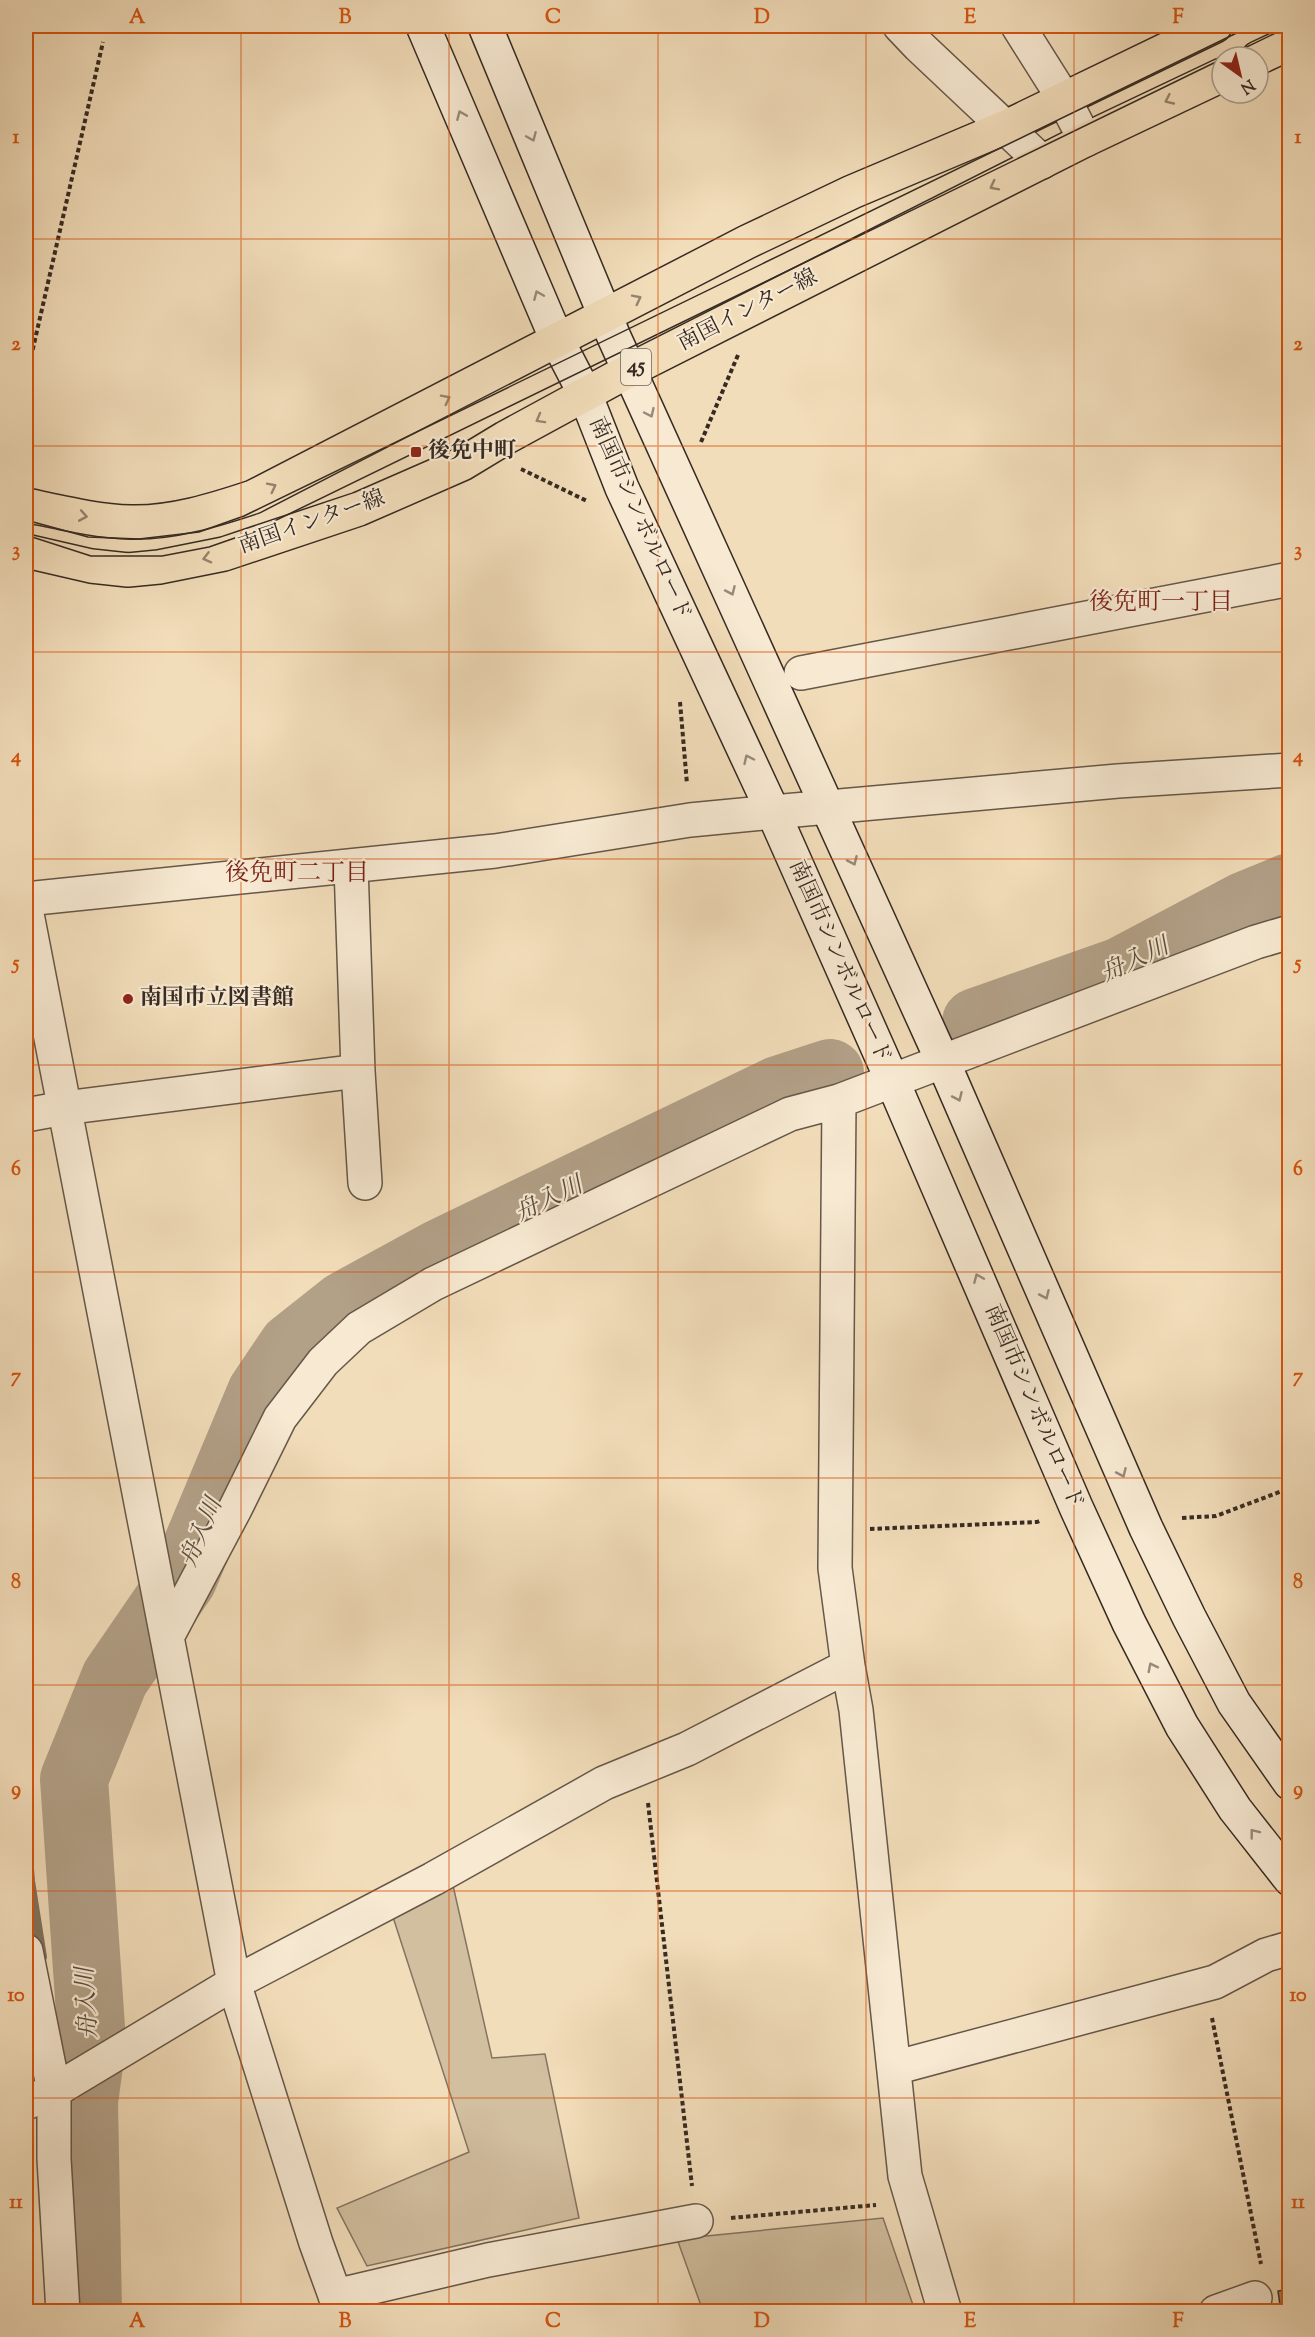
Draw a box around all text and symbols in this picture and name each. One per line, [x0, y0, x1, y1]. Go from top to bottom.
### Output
text: A [129, 4, 146, 33]
text: B [339, 4, 352, 33]
text: C [545, 4, 561, 33]
text: D [754, 4, 770, 33]
text: E [964, 4, 977, 33]
text: F [1172, 4, 1184, 33]
north arrow [1210, 45, 1270, 105]
text: N [1235, 72, 1259, 99]
one-way arrow [1165, 93, 1176, 105]
one-way arrow [456, 111, 468, 122]
text: 1 [13, 124, 20, 153]
text: 1 [1295, 124, 1302, 153]
one-way arrow [525, 131, 537, 142]
one-way arrow [990, 179, 1000, 190]
street label: 南国インター線 [673, 262, 823, 360]
one-way arrow [533, 290, 545, 301]
one-way arrow [631, 295, 642, 306]
text: 2 [11, 331, 21, 360]
text: 2 [1293, 331, 1303, 360]
road number: 45 [621, 349, 651, 385]
one-way arrow [440, 395, 450, 406]
one-way arrow [642, 407, 654, 418]
one-way arrow [536, 411, 546, 423]
street label: 南国市シンボルロード [580, 412, 698, 626]
place label: 後免中町 [428, 436, 516, 468]
marker: 後免中町 [409, 445, 423, 459]
street label: 南国インター線 [234, 483, 390, 563]
one-way arrow [266, 483, 277, 495]
one-way arrow [78, 509, 88, 522]
text: 3 [12, 537, 20, 566]
text: 3 [1294, 537, 1302, 566]
one-way arrow [202, 551, 212, 563]
one-way arrow [723, 584, 735, 595]
district label: 後免町一丁目 [1089, 586, 1233, 620]
text: 4 [10, 743, 21, 772]
text: 4 [1292, 743, 1303, 772]
one-way arrow [744, 754, 756, 765]
street label: 南国市シンボルロード [780, 855, 898, 1069]
one-way arrow [846, 855, 858, 866]
district label: 後免町二丁目 [225, 857, 369, 891]
water label: 舟入川 [1095, 929, 1178, 992]
text: 5 [11, 950, 20, 979]
text: 5 [1293, 950, 1302, 979]
place label: 南国市立図書館 [140, 983, 294, 1015]
marker: 南国市立図書館 [121, 992, 135, 1006]
one-way arrow [951, 1090, 963, 1101]
text: 6 [11, 1156, 21, 1185]
text: 6 [1293, 1156, 1303, 1185]
water label: 舟入川 [509, 1168, 592, 1231]
one-way arrow [973, 1274, 985, 1285]
one-way arrow [1037, 1288, 1049, 1299]
street label: 南国市シンボルロード [975, 1300, 1091, 1514]
text: 7 [11, 1363, 22, 1392]
text: 7 [1293, 1363, 1304, 1392]
one-way arrow [1115, 1467, 1127, 1478]
water label: 舟入川 [172, 1490, 233, 1573]
text: 8 [11, 1569, 21, 1598]
text: 8 [1293, 1569, 1303, 1598]
one-way arrow [1148, 1663, 1159, 1673]
text: 9 [11, 1776, 21, 1805]
text: 9 [1293, 1776, 1303, 1805]
one-way arrow [1250, 1829, 1261, 1840]
water label: 舟入川 [69, 1963, 107, 2040]
text: 10 [7, 1982, 25, 2011]
text: 10 [1289, 1982, 1307, 2011]
text: 11 [9, 2189, 23, 2218]
text: 11 [1291, 2189, 1305, 2218]
text: A [129, 2308, 146, 2337]
text: B [339, 2308, 352, 2337]
text: C [545, 2308, 561, 2337]
text: D [754, 2308, 770, 2337]
text: E [964, 2308, 977, 2337]
text: F [1172, 2308, 1184, 2337]

